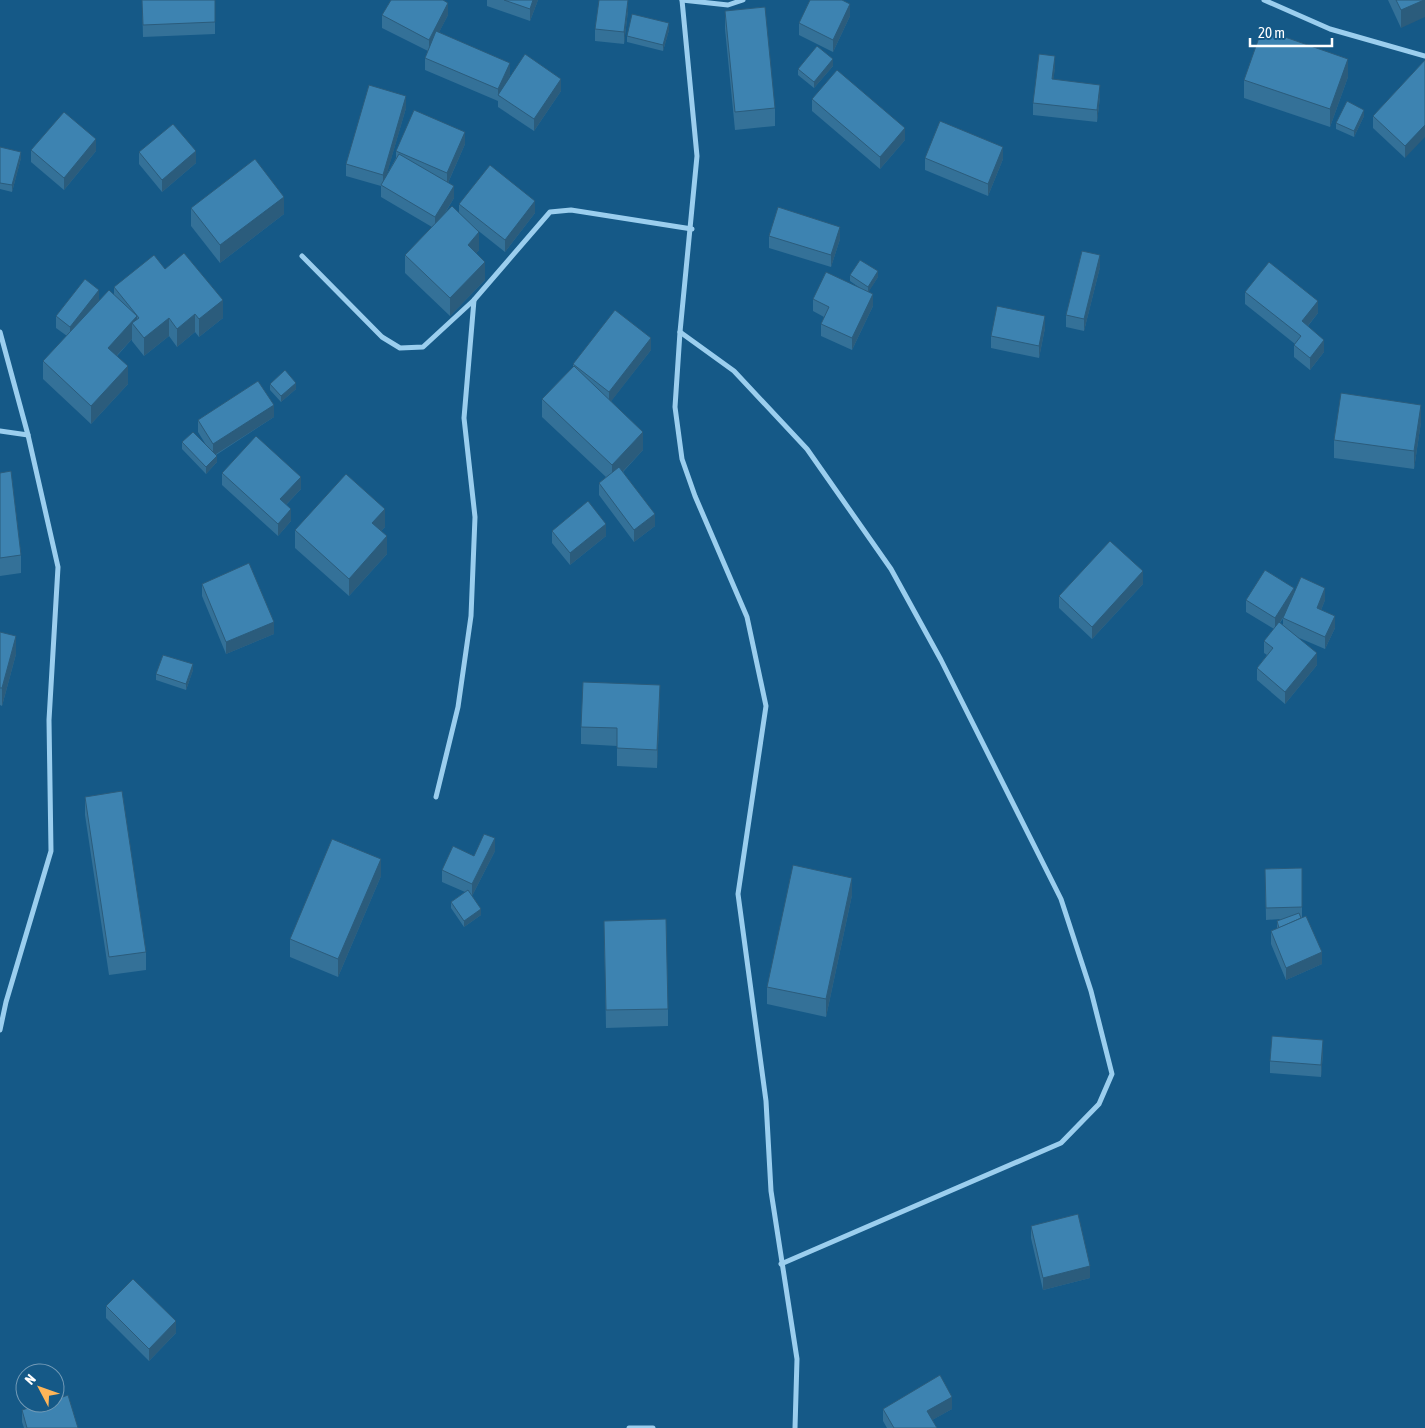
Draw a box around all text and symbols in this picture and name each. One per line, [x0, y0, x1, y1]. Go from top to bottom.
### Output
scale bar [1250, 15, 1332, 47]
text: 20 m [1258, 24, 1285, 41]
north arrow [15, 1363, 65, 1413]
text: N [21, 1371, 39, 1388]

